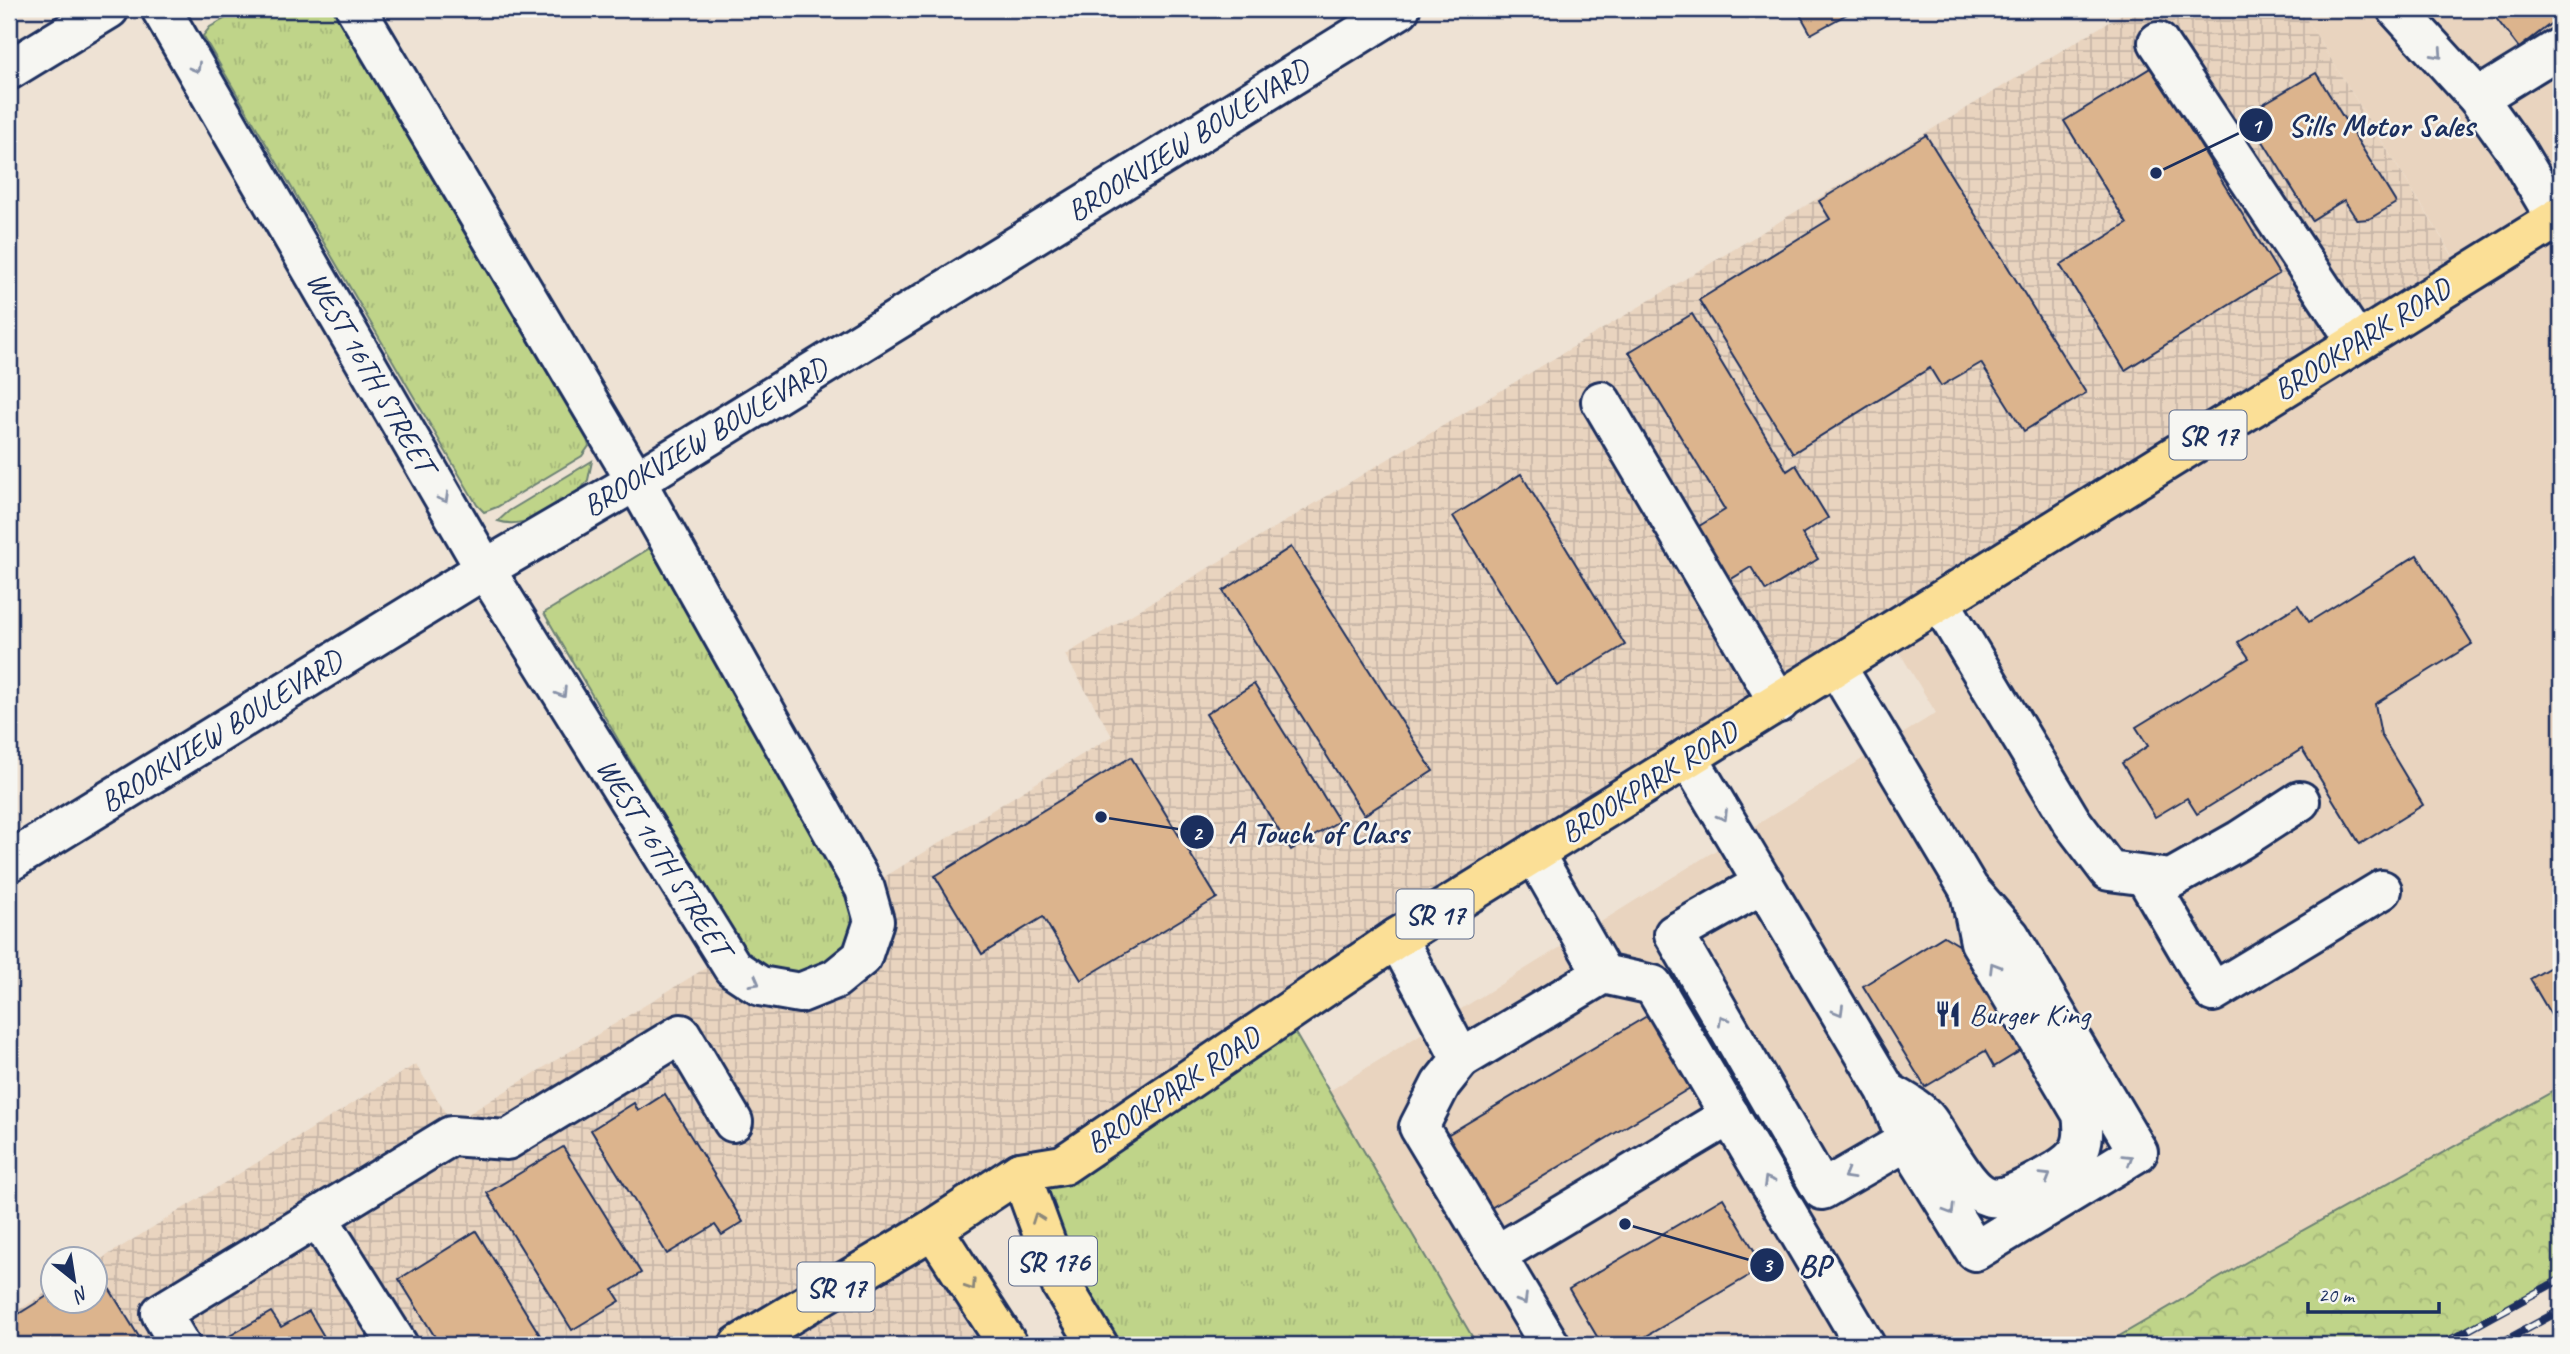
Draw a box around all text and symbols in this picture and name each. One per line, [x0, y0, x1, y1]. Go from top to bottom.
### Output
one-way arrow [2429, 45, 2442, 58]
street label: BROOKVIEW BOULEVARD [1060, 49, 1318, 230]
one-way arrow [187, 60, 200, 73]
callout: Sills Motor Sales [2239, 99, 2488, 152]
text: Sills Motor Sales [2288, 105, 2477, 146]
text: 1 [2251, 113, 2263, 139]
street label: WEST 16TH STREET [298, 265, 448, 486]
street label: BROOKPARK ROAD [2266, 268, 2460, 409]
street label: BROOKVIEW BOULEVARD [576, 348, 836, 525]
road number: SR 17 [2170, 410, 2246, 460]
one-way arrow [436, 491, 449, 504]
street label: BROOKVIEW BOULEVARD [93, 640, 351, 821]
one-way arrow [554, 685, 567, 698]
street label: BROOKPARK ROAD [1553, 711, 1747, 852]
street label: WEST 16TH STREET [588, 751, 744, 969]
callout: A Touch of Class [1179, 806, 1422, 859]
one-way arrow [1715, 808, 1728, 821]
text: A Touch of Class [1228, 812, 1411, 853]
text: 2 [1192, 820, 1204, 846]
road number: SR 17 [1396, 890, 1474, 939]
one-way arrow [1990, 962, 2003, 975]
one-way arrow [747, 973, 760, 987]
place label: Burger King [1969, 995, 2092, 1033]
restaurant icon: Burger King [1933, 999, 1963, 1029]
one-way arrow [1831, 1004, 1844, 1017]
one-way arrow [1719, 1014, 1732, 1027]
street label: BROOKPARK ROAD [1079, 1016, 1270, 1162]
one-way arrow [2120, 1154, 2133, 1167]
one-way arrow [1843, 1167, 1856, 1180]
one-way arrow [2038, 1172, 2051, 1185]
one-way arrow [1763, 1175, 1776, 1188]
one-way arrow [1941, 1202, 1954, 1215]
one-way arrow [1031, 1213, 1045, 1225]
road number: SR 176 [1009, 1236, 1097, 1286]
callout: BP [1749, 1238, 1844, 1291]
text: BP [1798, 1245, 1835, 1286]
north arrow [38, 1246, 108, 1316]
text: 3 [1762, 1252, 1774, 1278]
road number: SR 17 [798, 1262, 874, 1312]
scale bar [2308, 1270, 2439, 1314]
one-way arrow [962, 1278, 975, 1291]
text: N [68, 1281, 93, 1309]
text: 20 m [2318, 1282, 2356, 1308]
one-way arrow [1515, 1293, 1528, 1306]

